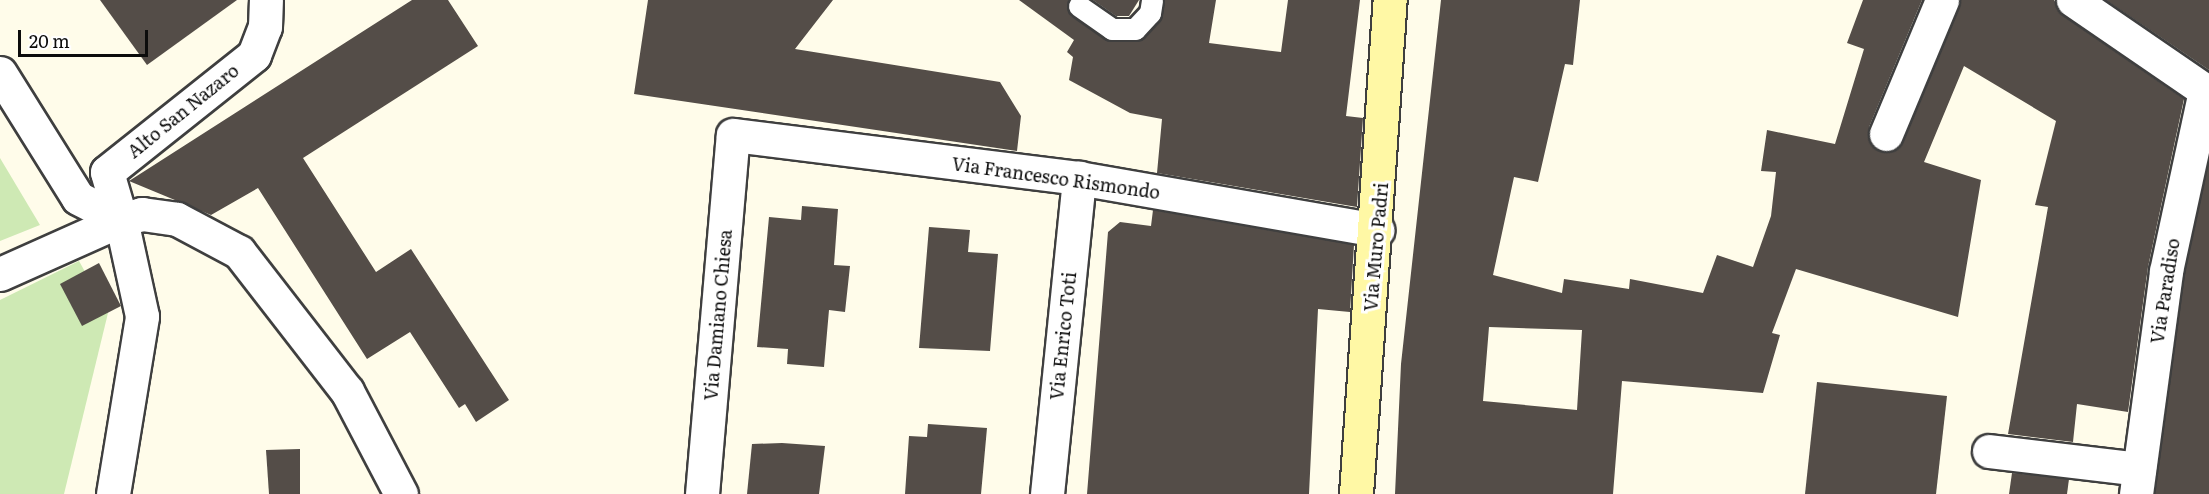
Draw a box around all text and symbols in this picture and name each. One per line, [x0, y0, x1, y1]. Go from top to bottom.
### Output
scale bar [21, 18, 152, 56]
text: 20 m [29, 27, 70, 54]
street label: Alto San Nazaro [123, 59, 243, 163]
street label: Via Francesco Rismondo [950, 153, 1162, 203]
street label: Via Muro Padri [1360, 182, 1392, 312]
street label: Via Damiano Chiesa [700, 228, 736, 402]
street label: Via Paradiso [2146, 237, 2184, 345]
street label: Via Enrico Toti [1046, 271, 1080, 401]

